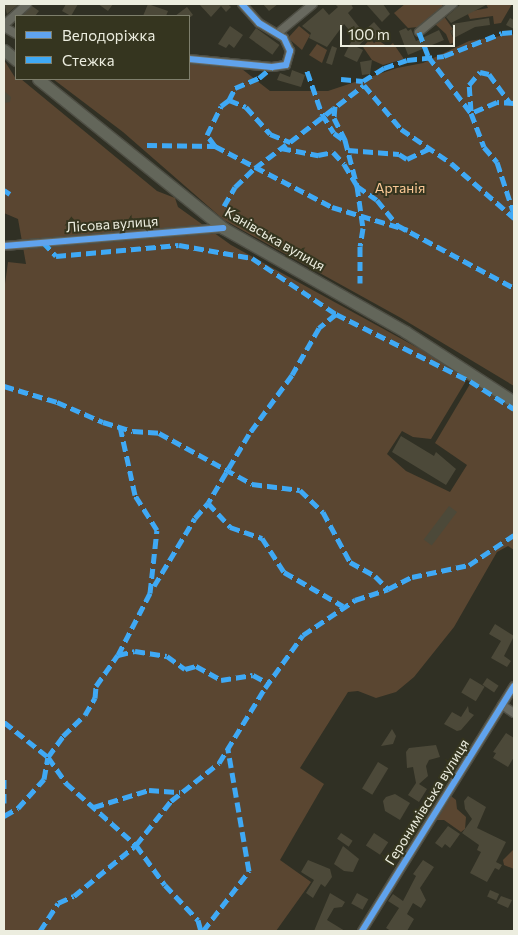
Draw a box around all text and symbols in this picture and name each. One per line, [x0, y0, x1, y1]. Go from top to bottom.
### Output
legend [15, 15, 190, 80]
scale bar [343, 15, 458, 47]
text: 100 m [348, 25, 390, 43]
text: Велодоріжка [62, 26, 155, 44]
text: Стежка [62, 51, 115, 69]
park label: Артанія [375, 180, 425, 196]
street label: Канівська вулиця [222, 203, 328, 275]
street label: Лісова вулиця [65, 212, 159, 236]
street label: Геронимівська вулиця [381, 736, 473, 868]

